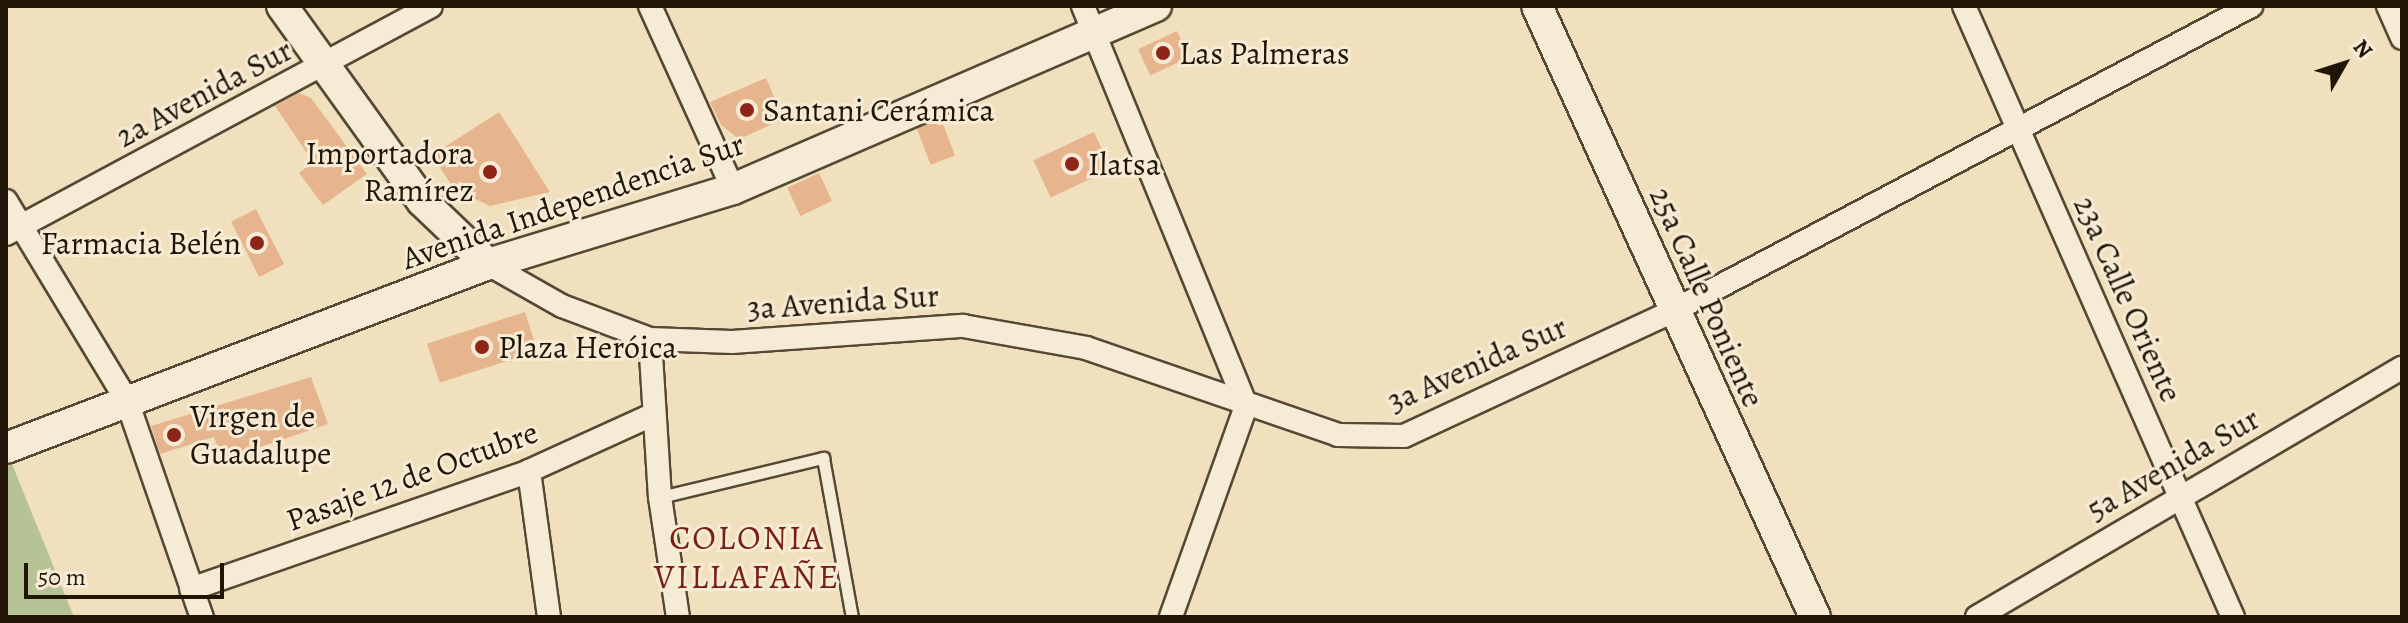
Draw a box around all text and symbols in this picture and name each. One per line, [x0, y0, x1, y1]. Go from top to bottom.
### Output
north arrow [2304, 24, 2384, 104]
street label: 2a Avenida Sur [109, 30, 299, 156]
text: N [2346, 33, 2379, 65]
place label: Las Palmeras [1179, 34, 1350, 72]
marker: Las Palmeras [1154, 44, 1172, 62]
place label: Santani Cerámica [763, 91, 995, 129]
marker: Santani Cerámica [738, 101, 756, 119]
street label: Avenida Independencia Sur [397, 124, 749, 278]
place label: Importadora Ramírez [306, 135, 474, 210]
place label: Ilatsa [1088, 145, 1161, 183]
marker: Ilatsa [1063, 155, 1081, 173]
marker: Importadora Ramírez [481, 163, 499, 181]
street label: 25a Calle Poniente [1641, 181, 1773, 413]
street label: 23a Calle Oriente [2065, 190, 2191, 408]
place label: Farmacia Belén [41, 224, 241, 262]
marker: Farmacia Belén [248, 234, 266, 252]
street label: 3a Avenida Sur [746, 276, 940, 328]
street label: 3a Avenida Sur [1381, 307, 1573, 421]
place label: Plaza Heróica [498, 328, 677, 366]
marker: Plaza Heróica [473, 338, 491, 356]
place label: Virgen de Guadalupe [190, 398, 331, 473]
street label: 5a Avenida Sur [2080, 399, 2266, 529]
street label: Pasaje 12 de Octubre [281, 413, 543, 539]
marker: Virgen de Guadalupe [165, 426, 183, 444]
district label: COLONIA VILLAFAÑE [654, 517, 840, 596]
scale bar [28, 547, 228, 597]
text: 50 m [38, 561, 86, 593]

